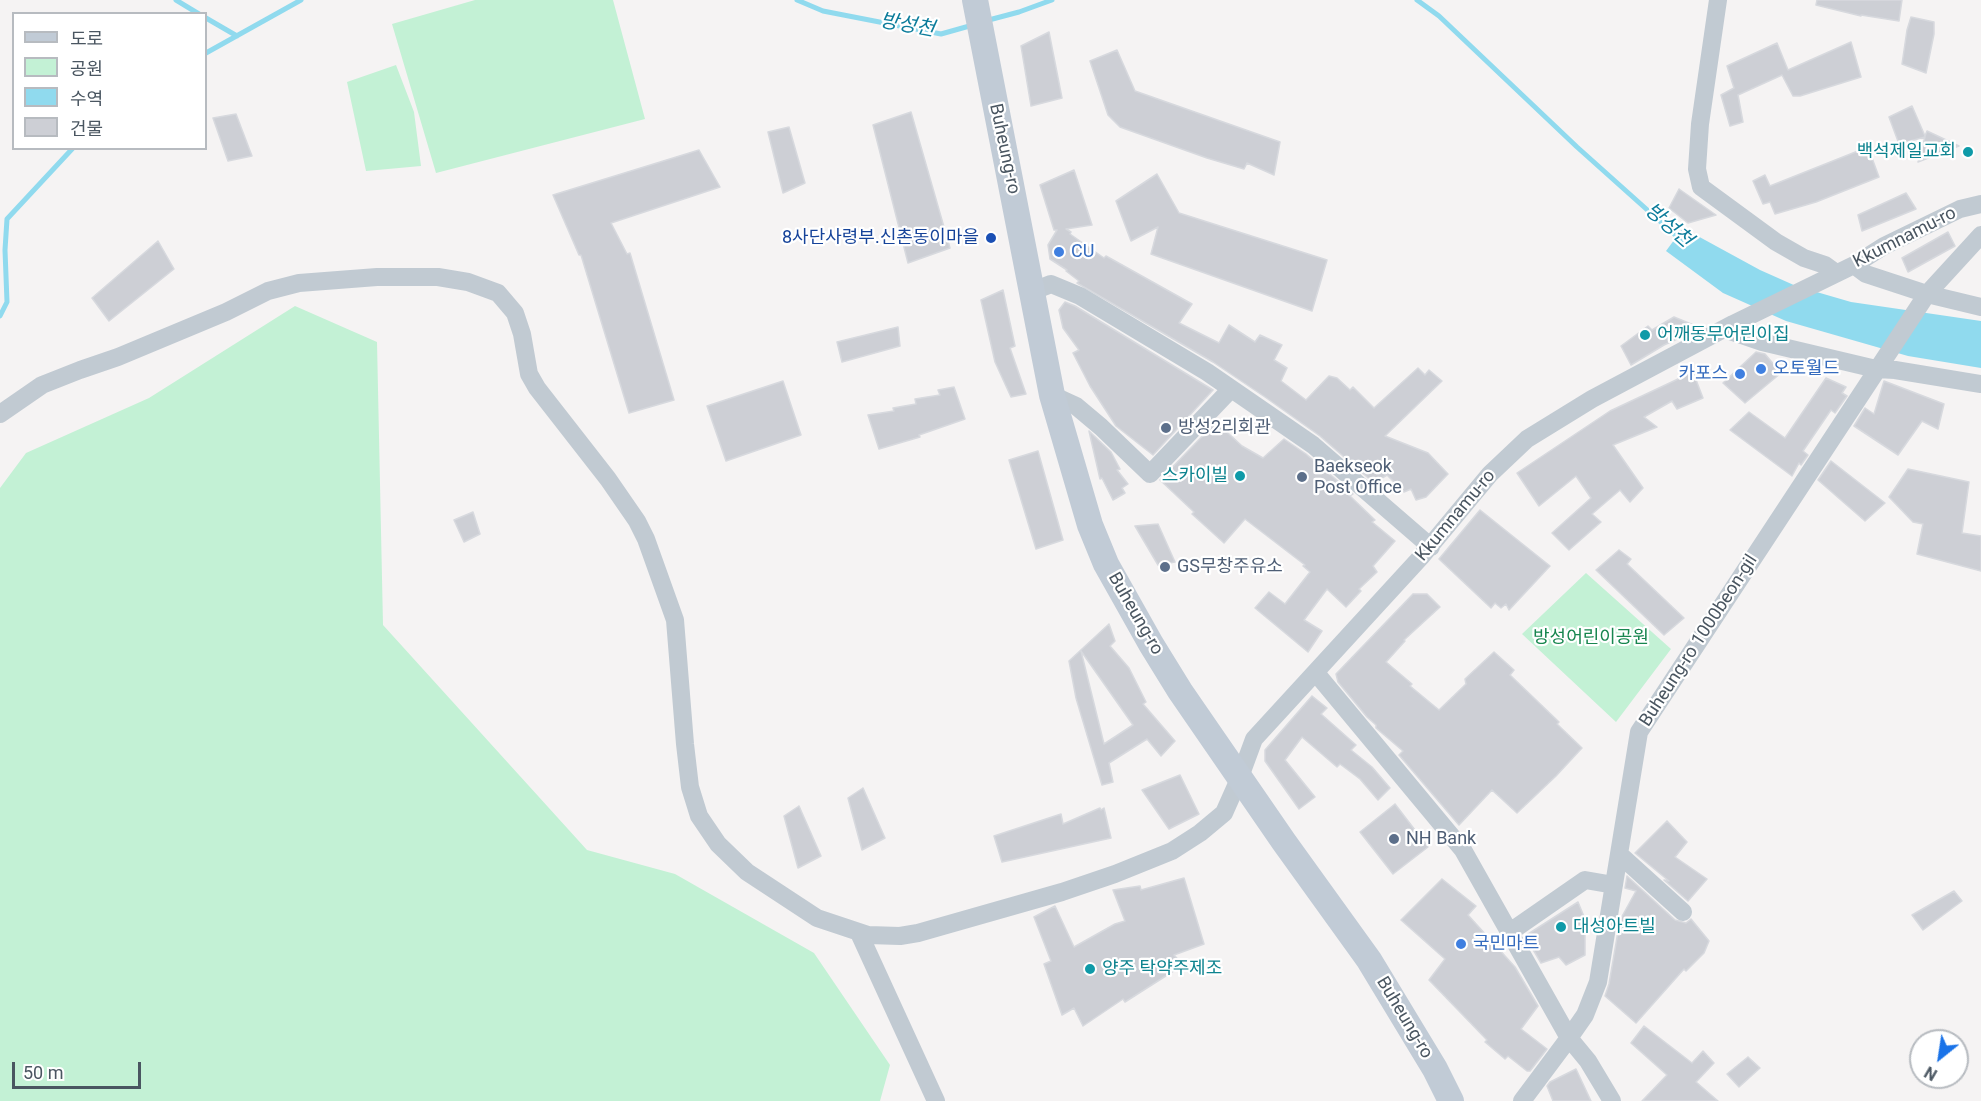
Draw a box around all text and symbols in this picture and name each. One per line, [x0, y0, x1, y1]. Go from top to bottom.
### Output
water label: 방성천 [878, 9, 936, 43]
legend [12, 12, 207, 150]
text: 도로 [70, 28, 103, 49]
text: 공원 [70, 58, 103, 79]
text: 수역 [70, 88, 103, 109]
street label: Buheung-ro [984, 102, 1024, 196]
text: 건물 [70, 118, 103, 139]
place label: 백석제일교회 [1857, 141, 1956, 163]
marker: 백석제일교회 [1961, 145, 1975, 159]
water label: 방성천 [1639, 199, 1697, 253]
street label: Kkumnamu-ro [1850, 203, 1960, 273]
place label: 8사단사령부.신촌동이마을 [782, 227, 979, 249]
marker: 8사단사령부.신촌동이마을 [984, 231, 998, 245]
place label: CU [1071, 241, 1094, 263]
marker: CU [1052, 245, 1066, 259]
place label: 어깨동무어린이집 [1657, 324, 1789, 346]
marker: 어깨동무어린이집 [1638, 328, 1652, 342]
place label: 오토월드 [1773, 358, 1839, 380]
marker: 오토월드 [1754, 362, 1768, 376]
place label: 카포스 [1678, 363, 1728, 385]
marker: 카포스 [1733, 367, 1747, 381]
place label: 방성2리회관 [1178, 417, 1271, 439]
marker: 방성2리회관 [1159, 421, 1173, 435]
place label: Baekseok Post Office [1314, 456, 1402, 498]
place label: 스카이빌 [1162, 465, 1228, 487]
street label: Kkumnamu-ro [1411, 466, 1501, 566]
marker: 스카이빌 [1233, 469, 1247, 483]
marker: Baekseok Post Office [1295, 470, 1309, 484]
street label: Buheung-ro 1000beon-gil [1635, 551, 1763, 731]
place label: GS무창주유소 [1177, 556, 1283, 578]
marker: GS무창주유소 [1158, 560, 1172, 574]
street label: Buheung-ro [1103, 569, 1167, 659]
park label: 방성어린이공원 [1533, 627, 1649, 649]
place label: NH Bank [1406, 828, 1476, 850]
marker: NH Bank [1387, 832, 1401, 846]
place label: 대성아트빌 [1573, 916, 1656, 938]
marker: 대성아트빌 [1554, 920, 1568, 934]
place label: 국민마트 [1473, 933, 1539, 955]
marker: 국민마트 [1454, 937, 1468, 951]
place label: 양주 탁약주제조 [1102, 958, 1222, 980]
marker: 양주 탁약주제조 [1083, 962, 1097, 976]
street label: Buheung-ro [1371, 973, 1437, 1063]
north arrow [1909, 1029, 1969, 1089]
scale bar [15, 1050, 144, 1088]
text: 50 m [23, 1062, 63, 1083]
text: N [1921, 1062, 1940, 1084]

